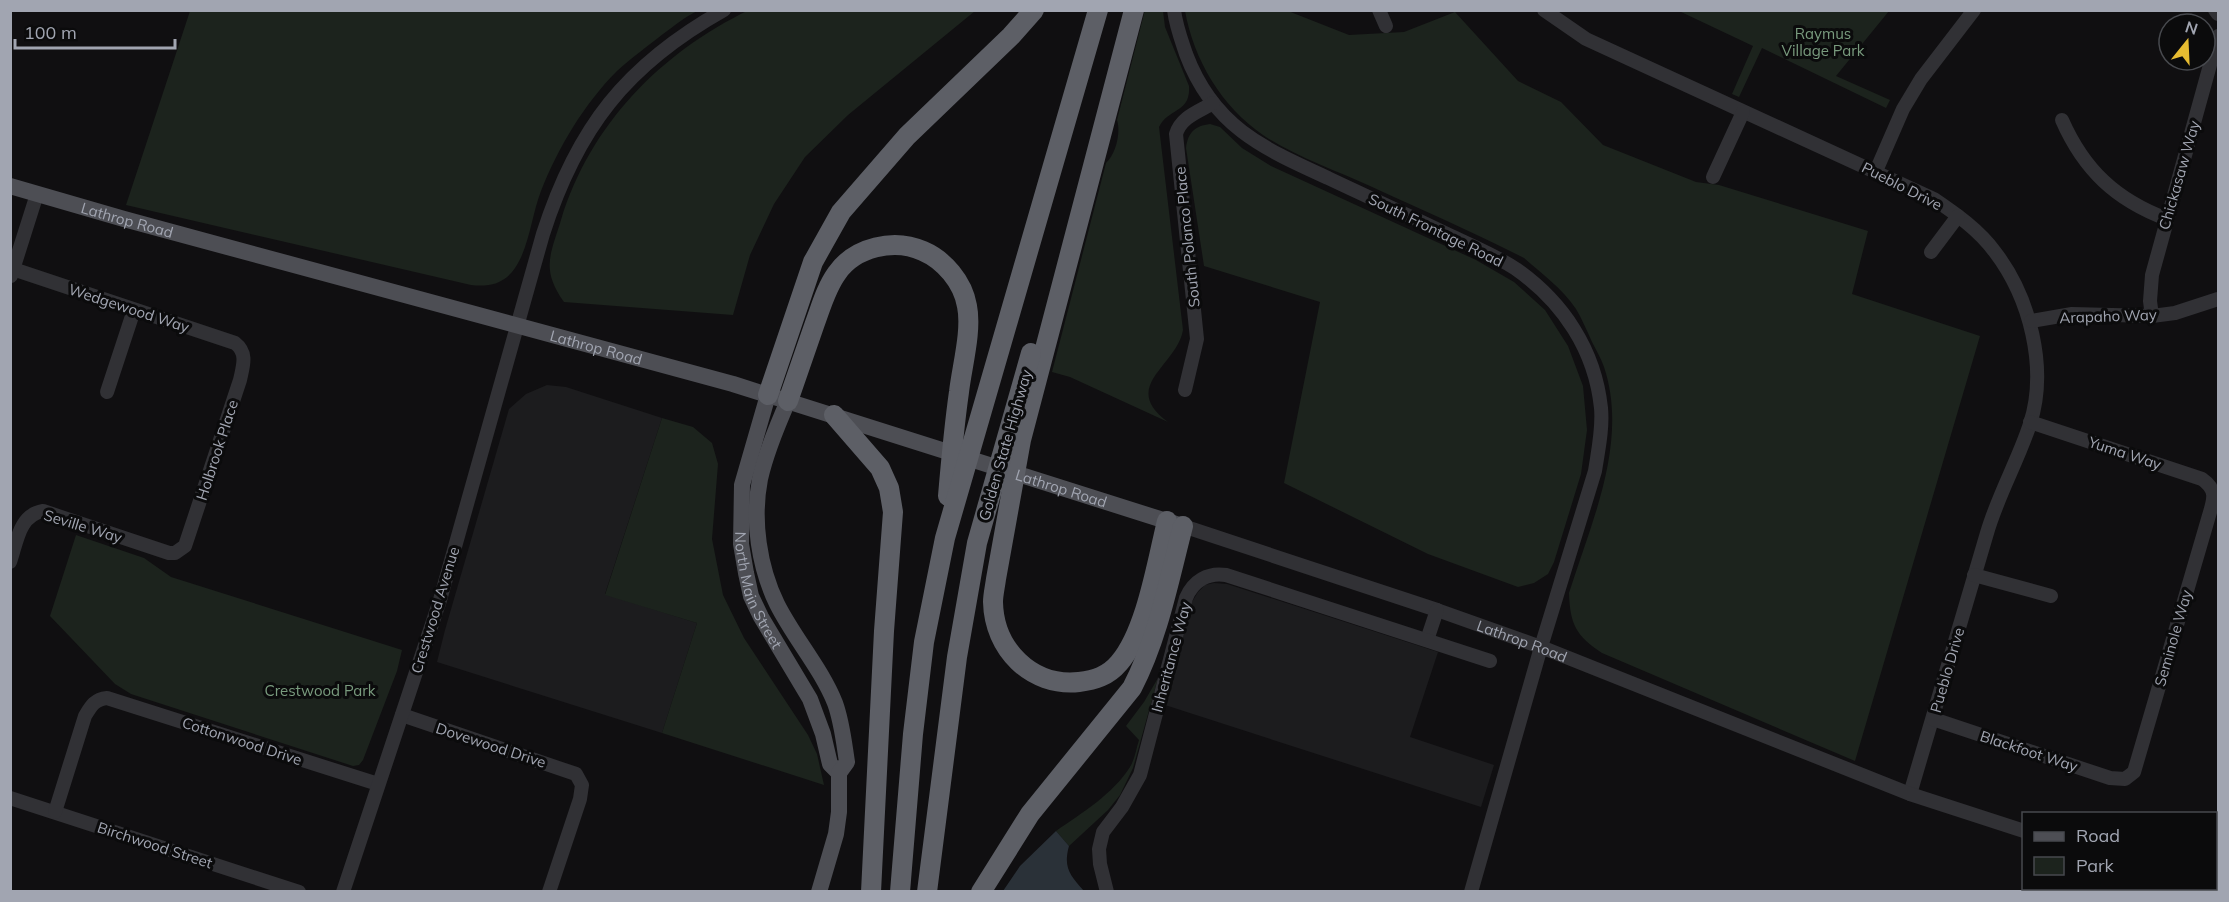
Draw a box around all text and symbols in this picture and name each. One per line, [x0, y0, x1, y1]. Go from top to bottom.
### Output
scale bar [15, 12, 176, 50]
north arrow [2157, 12, 2217, 72]
text: N [2183, 16, 2200, 39]
text: 100 m [24, 21, 77, 44]
park label: Raymus Village Park [1782, 24, 1865, 60]
street label: Chickasaw Way [2154, 118, 2204, 232]
street label: Pueblo Drive [1859, 158, 1945, 214]
street label: South Polanco Place [1170, 166, 1204, 308]
street label: South Frontage Road [1365, 189, 1507, 271]
street label: Lathrop Road [79, 198, 176, 241]
street label: Wedgewood Way [66, 280, 192, 336]
street label: Arapaho Way [2059, 305, 2157, 327]
street label: Lathrop Road [548, 325, 645, 369]
street label: Golden State Highway [974, 367, 1036, 523]
street label: Holbrook Place [192, 397, 242, 503]
street label: Yuma Way [2085, 432, 2164, 474]
street label: Lathrop Road [1013, 464, 1109, 511]
street label: Seville Way [42, 505, 124, 547]
street label: North Main Street [731, 531, 787, 652]
street label: Crestwood Avenue [407, 544, 463, 676]
street label: Seminole Way [2150, 587, 2196, 689]
street label: Inheritance Way [1147, 600, 1195, 714]
street label: Lathrop Road [1474, 615, 1570, 666]
street label: Pueblo Drive [1926, 625, 1968, 715]
park label: Crestwood Park [264, 681, 376, 700]
street label: Cottonwood Drive [180, 713, 304, 769]
street label: Dovewood Drive [433, 718, 549, 772]
street label: Blackfoot Way [1978, 726, 2080, 776]
legend [2022, 812, 2217, 890]
street label: Birchwood Street [95, 817, 215, 873]
text: Road [2076, 824, 2120, 847]
text: Park [2076, 854, 2115, 877]

